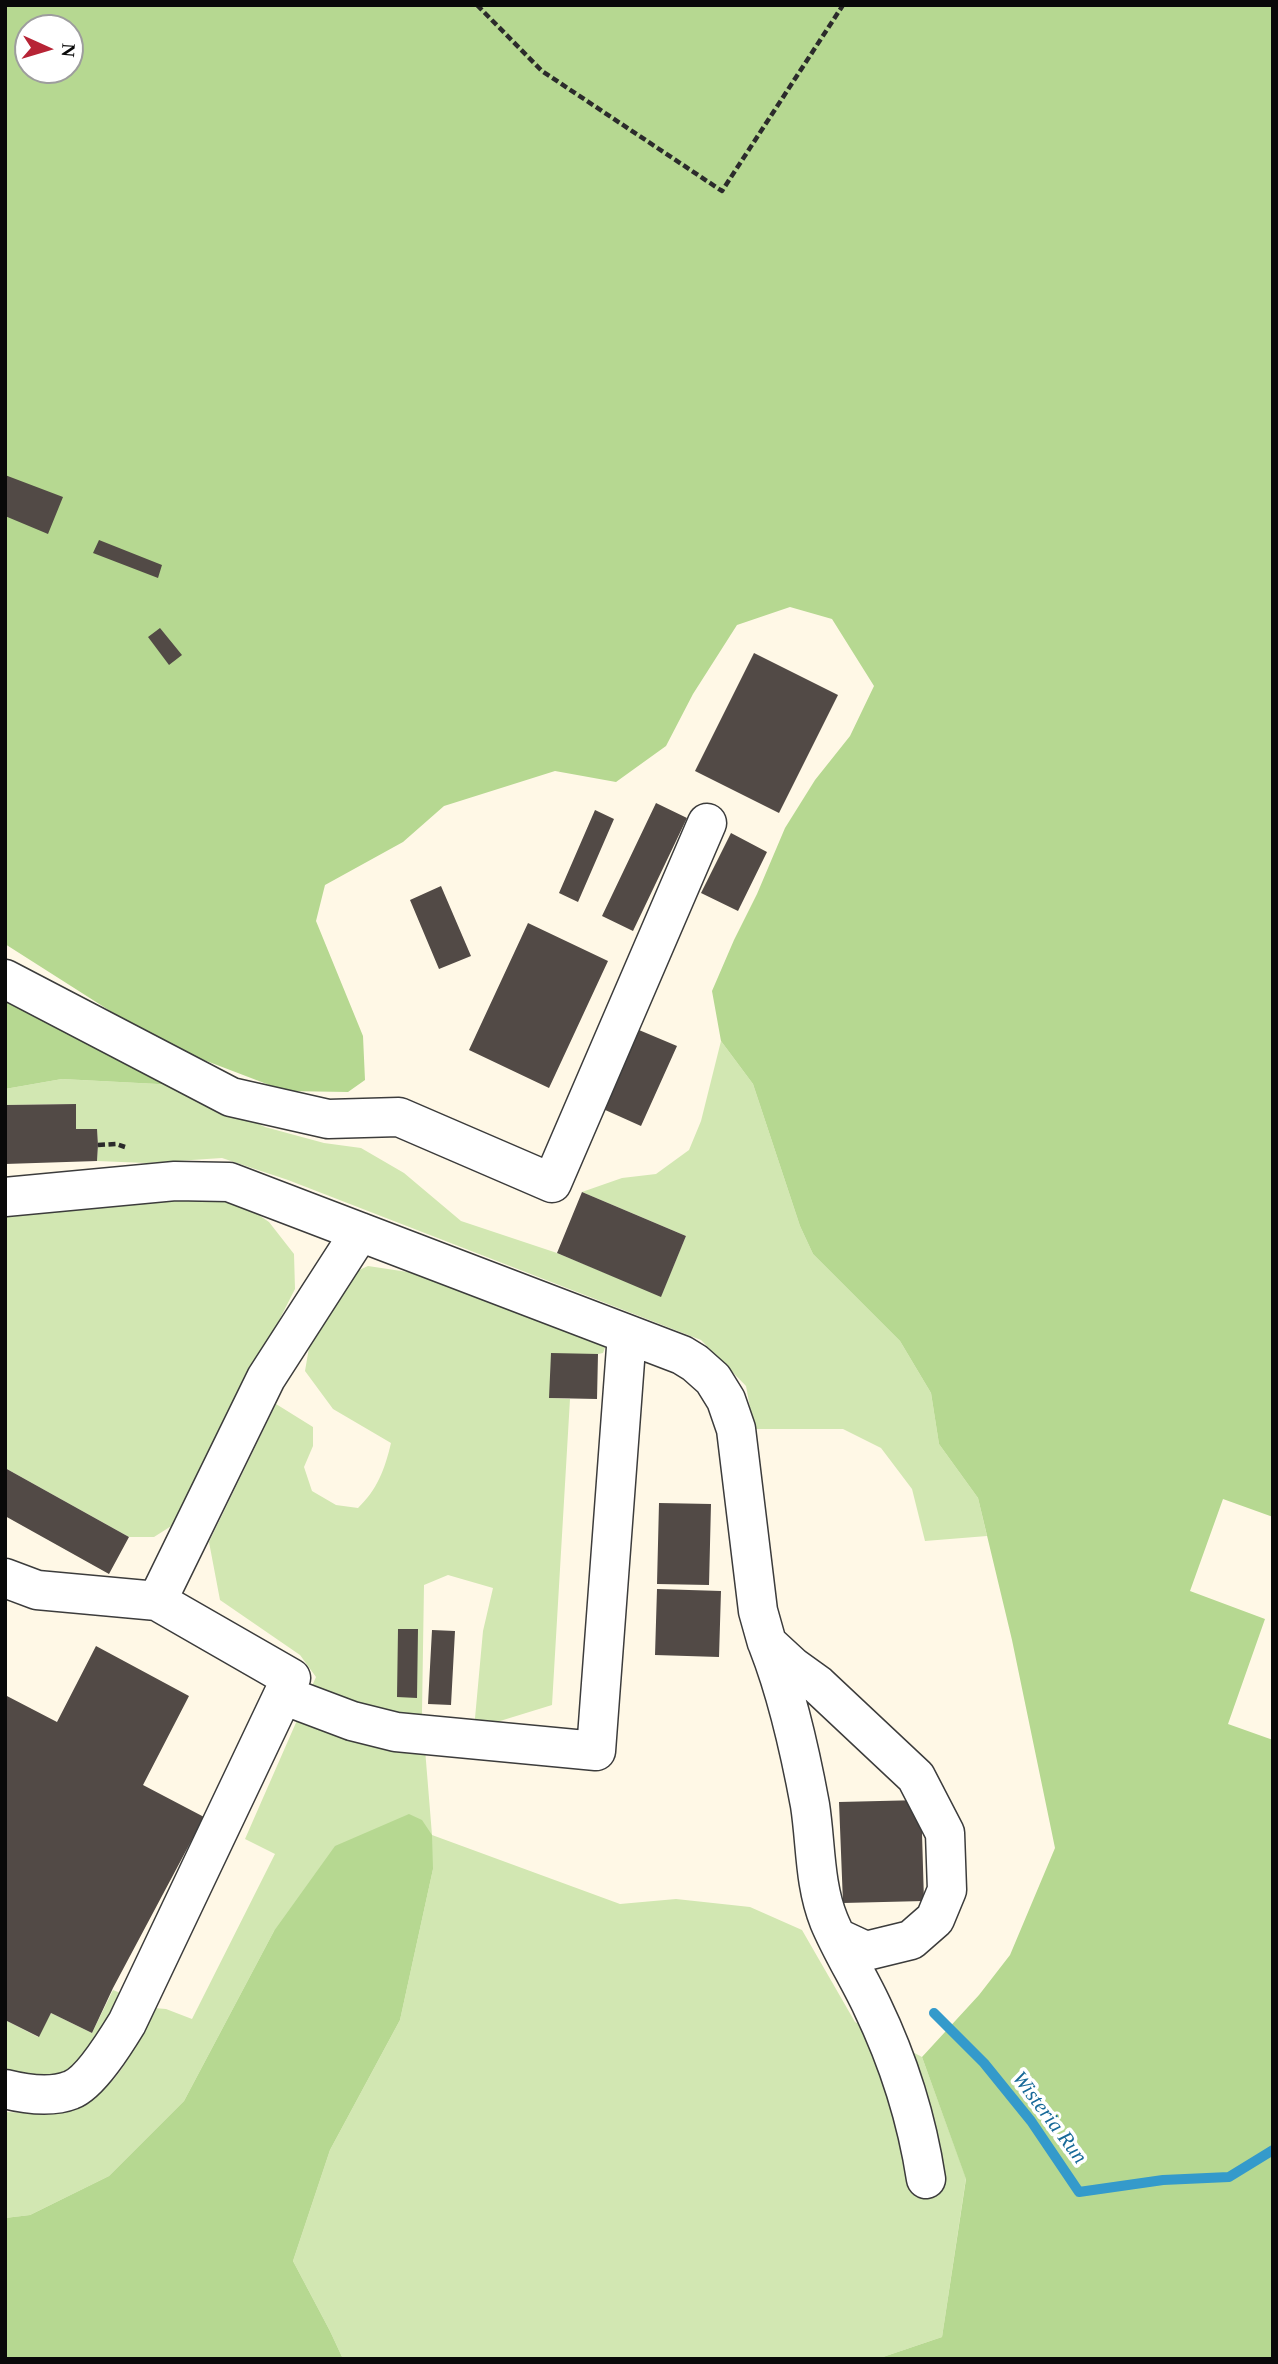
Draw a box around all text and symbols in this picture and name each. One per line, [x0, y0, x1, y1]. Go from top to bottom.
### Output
north arrow [14, 14, 84, 84]
text: N [57, 43, 79, 58]
water label: Wisteria Run [1006, 2067, 1092, 2169]

